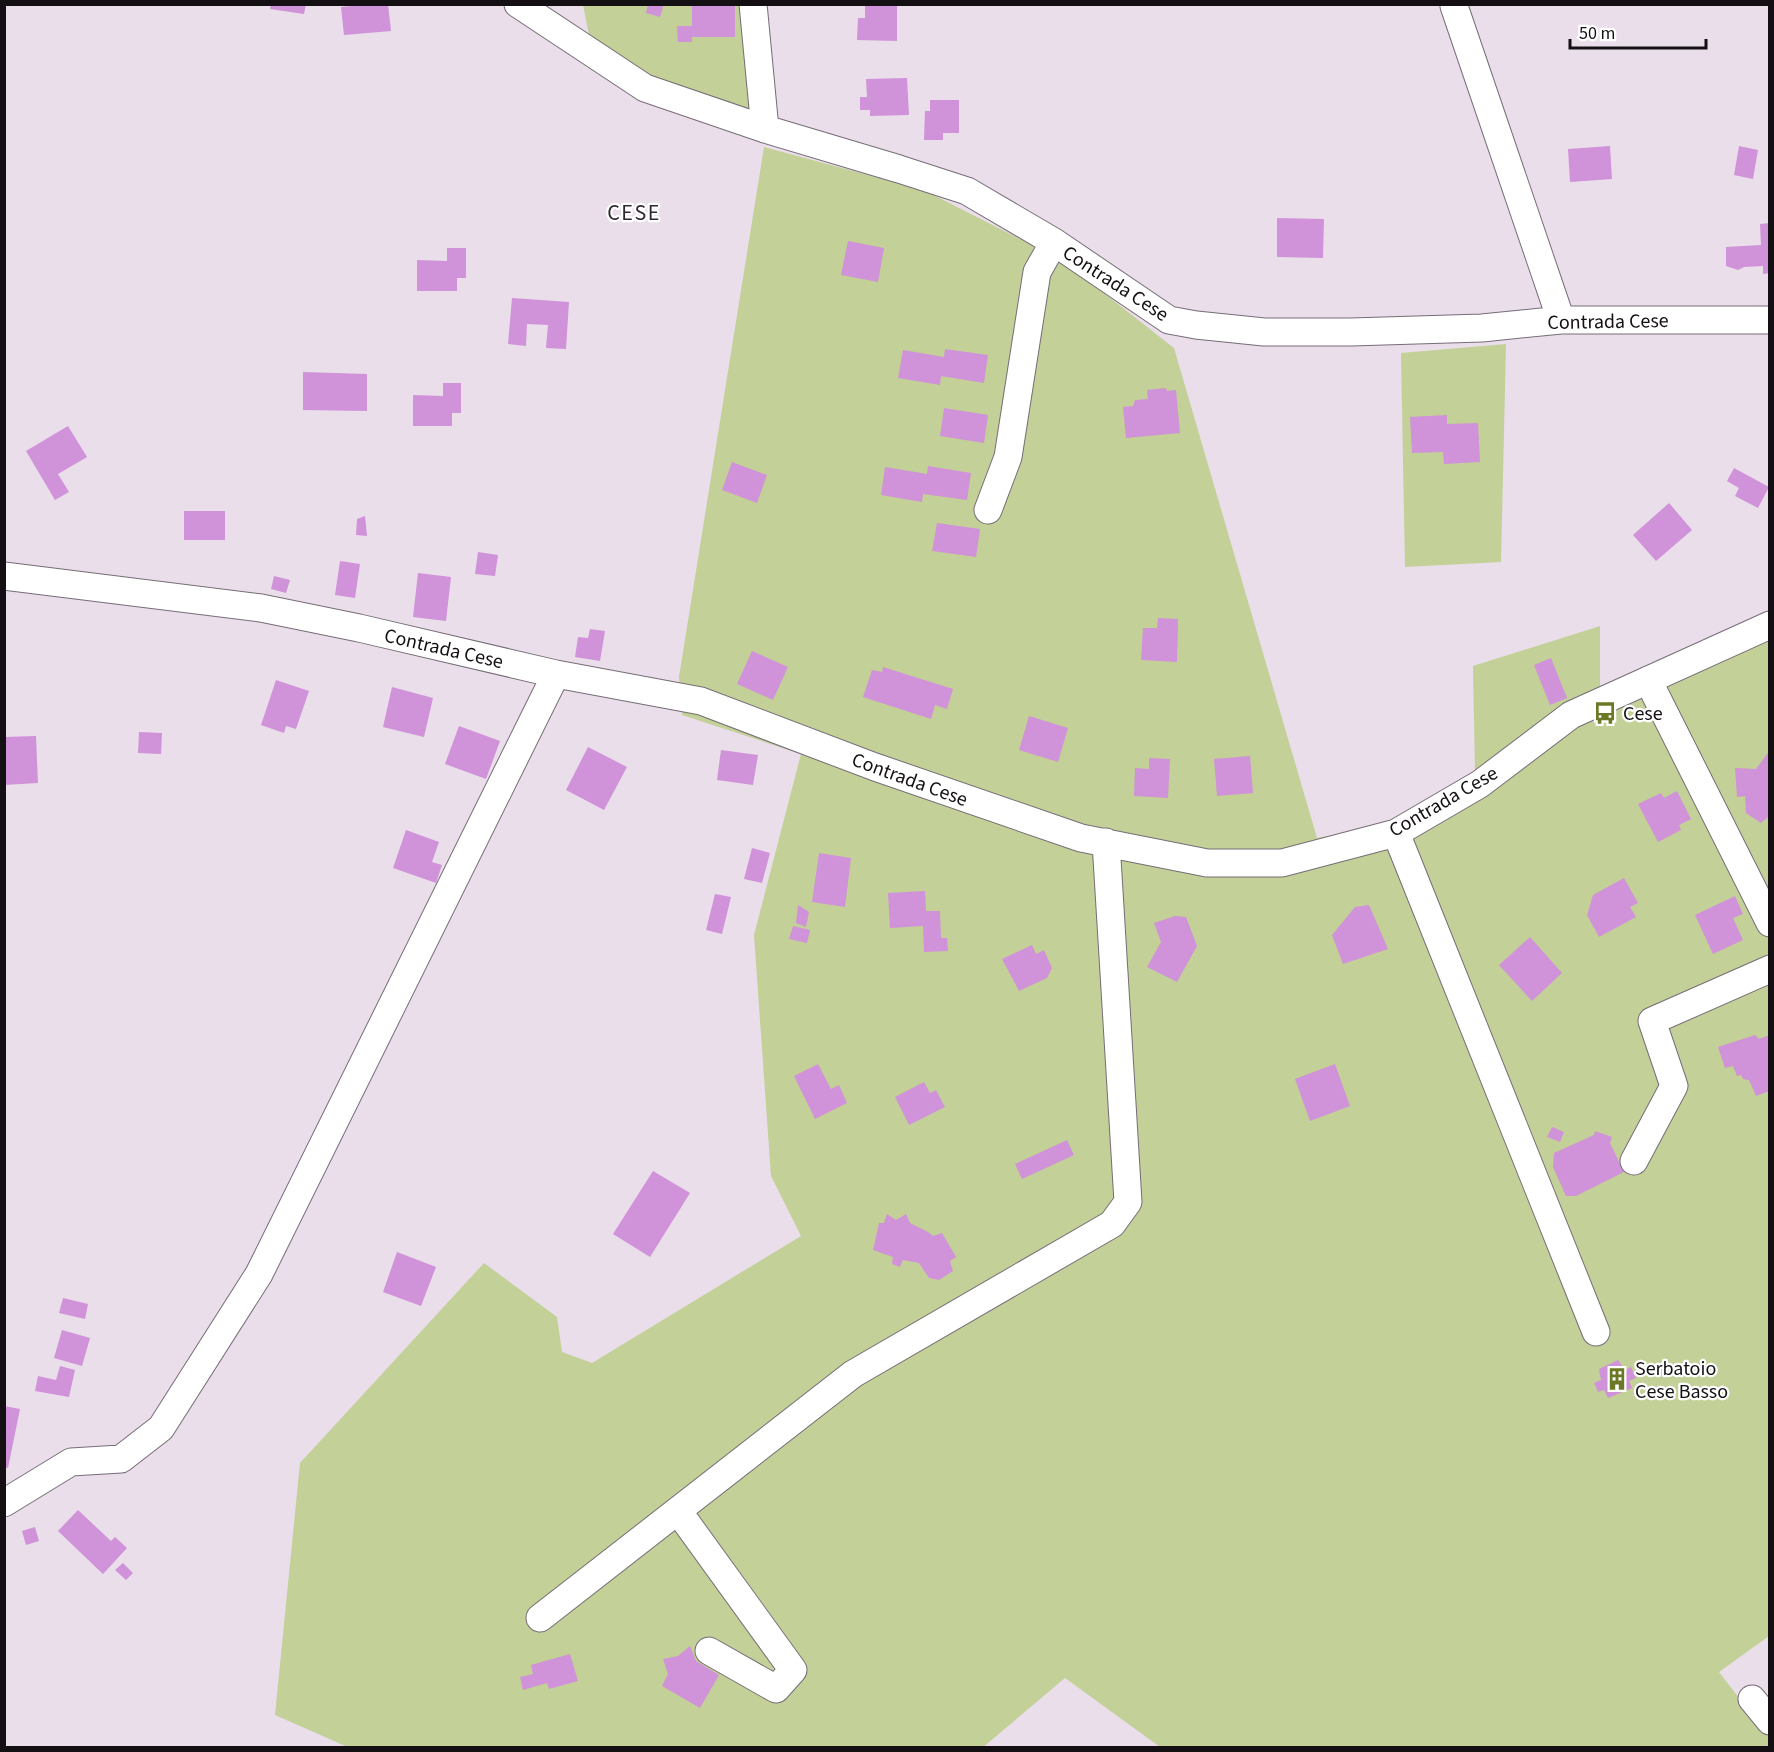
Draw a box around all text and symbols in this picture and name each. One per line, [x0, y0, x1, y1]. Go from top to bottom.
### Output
scale bar [1570, 12, 1706, 50]
text: 50 m [1579, 21, 1615, 46]
district label: CESE [607, 197, 661, 229]
street label: Contrada Cese [1057, 239, 1174, 329]
street label: Contrada Cese [1547, 307, 1669, 337]
street label: Contrada Cese [382, 622, 506, 676]
bus stop icon: Cese [1592, 700, 1618, 726]
place label: Cese [1623, 700, 1663, 728]
street label: Contrada Cese [848, 746, 972, 814]
street label: Contrada Cese [1384, 759, 1503, 844]
place label: Serbatoio Cese Basso [1635, 1355, 1728, 1406]
building icon: Serbatoio Cese Basso [1604, 1366, 1630, 1392]

